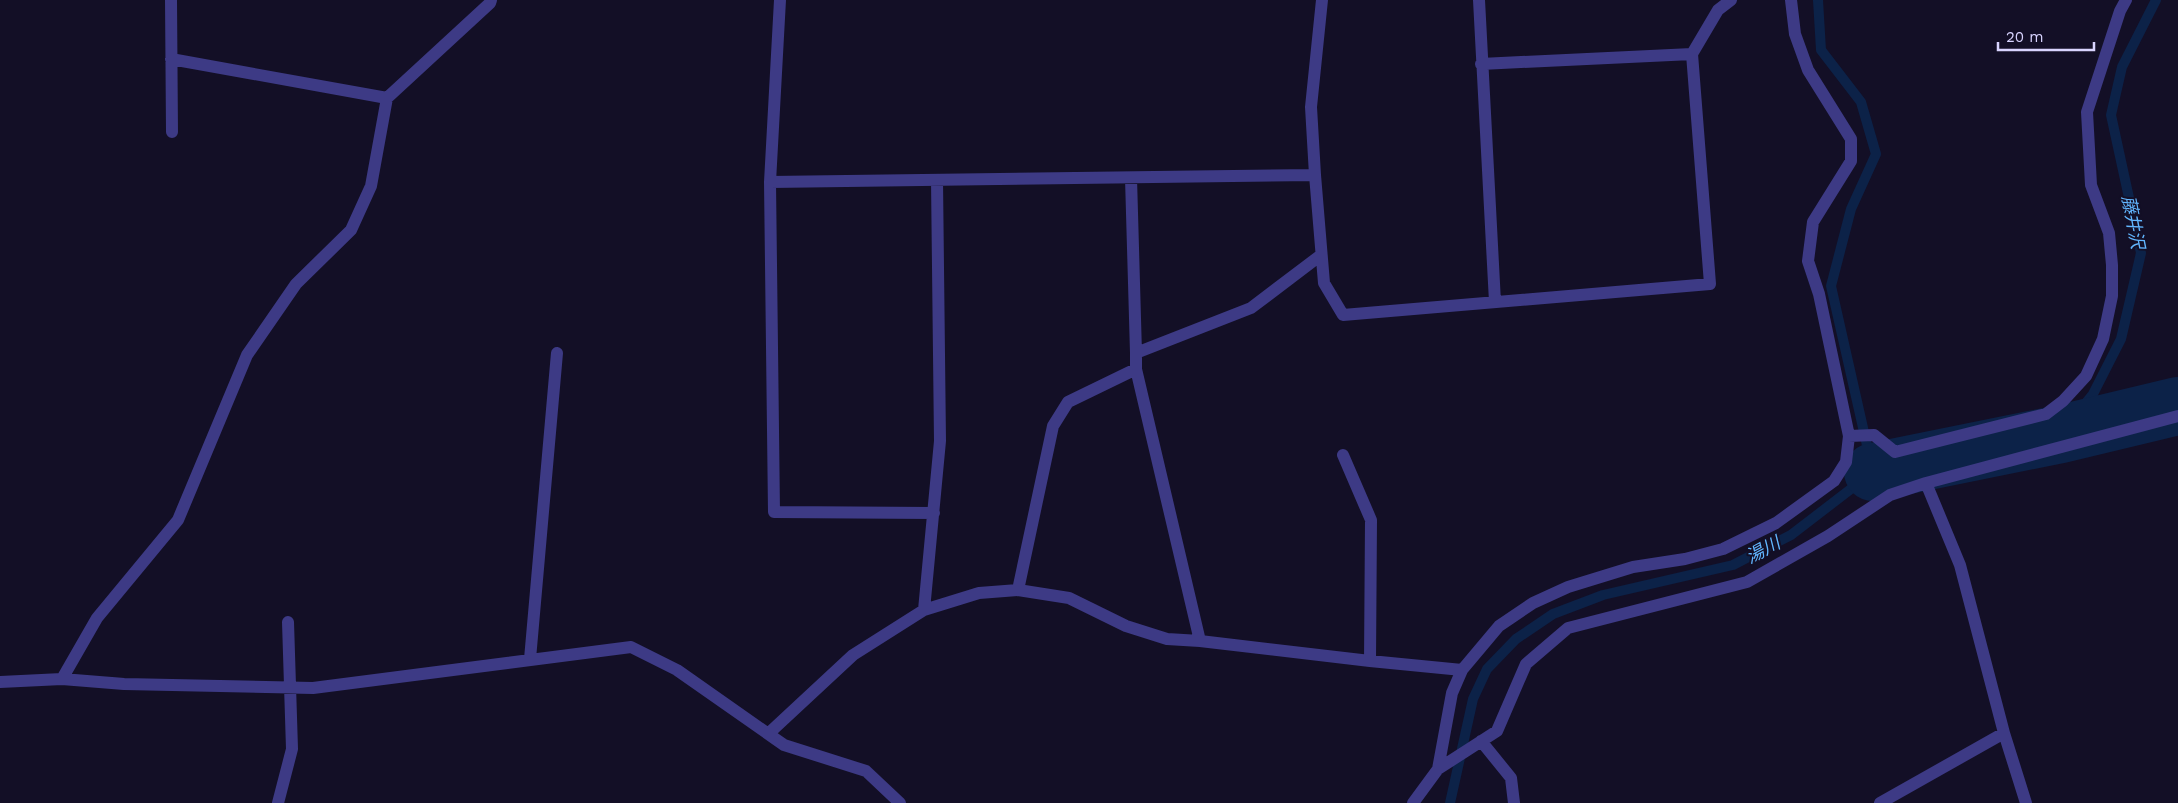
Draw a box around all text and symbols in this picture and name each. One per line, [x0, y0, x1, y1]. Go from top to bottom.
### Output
scale bar [1998, 20, 2094, 52]
text: 20 m [2006, 28, 2044, 46]
water label: 藤井沢 [2118, 193, 2149, 252]
water label: 湯川 [1742, 531, 1785, 567]

